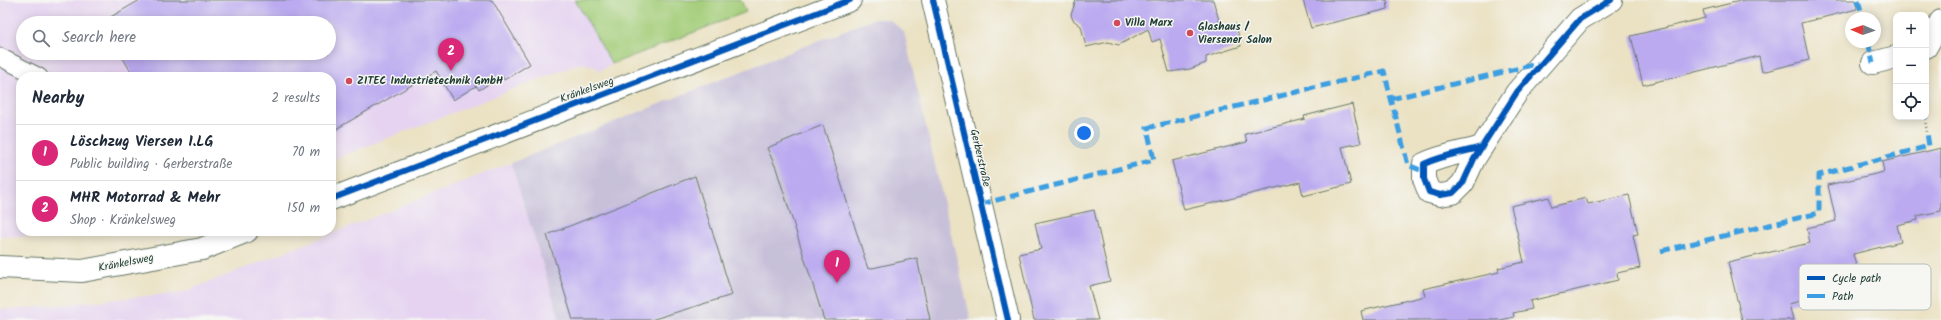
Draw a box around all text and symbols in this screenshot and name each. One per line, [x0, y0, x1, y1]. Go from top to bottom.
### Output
north arrow [1845, 12, 1881, 48]
map controls [1893, 12, 1929, 120]
button: + [1893, 12, 1929, 48]
place label: Villa Marx [1125, 14, 1173, 32]
search box [16, 16, 336, 60]
marker: Villa Marx [1112, 18, 1122, 28]
place label: Glashaus / Viersener Salon [1198, 18, 1272, 49]
text: Search here [62, 26, 136, 50]
icon: search [30, 27, 52, 49]
marker: Glashaus / Viersener Salon [1185, 28, 1195, 38]
pin: 2 [438, 38, 464, 71]
button: − [1893, 48, 1929, 84]
place label: ZITEC Industrietechnik GmbH [357, 72, 503, 90]
street label: Kränkelsweg [557, 72, 617, 108]
marker: ZITEC Industrietechnik GmbH [344, 76, 354, 86]
button: locate [1893, 84, 1929, 120]
text: Nearby [32, 85, 84, 112]
text: 2 results [272, 88, 320, 109]
your location [1074, 123, 1094, 143]
street label: Gerberstraße [965, 127, 995, 189]
text: Löschzug Viersen 1.LG [70, 130, 214, 154]
text: 1 [43, 142, 47, 163]
text: 70 m [292, 142, 320, 163]
text: Public building · Gerberstraße [70, 154, 232, 175]
text: MHR Motorrad & Mehr [70, 186, 220, 210]
text: 2 [41, 198, 49, 219]
text: 150 m [287, 198, 320, 219]
text: Shop · Kränkelsweg [70, 210, 176, 231]
street label: Kränkelsweg [97, 249, 155, 277]
pin: 1 [824, 250, 850, 283]
legend [1799, 264, 1931, 310]
text: Cycle path [1832, 270, 1881, 288]
text: Path [1832, 288, 1853, 306]

